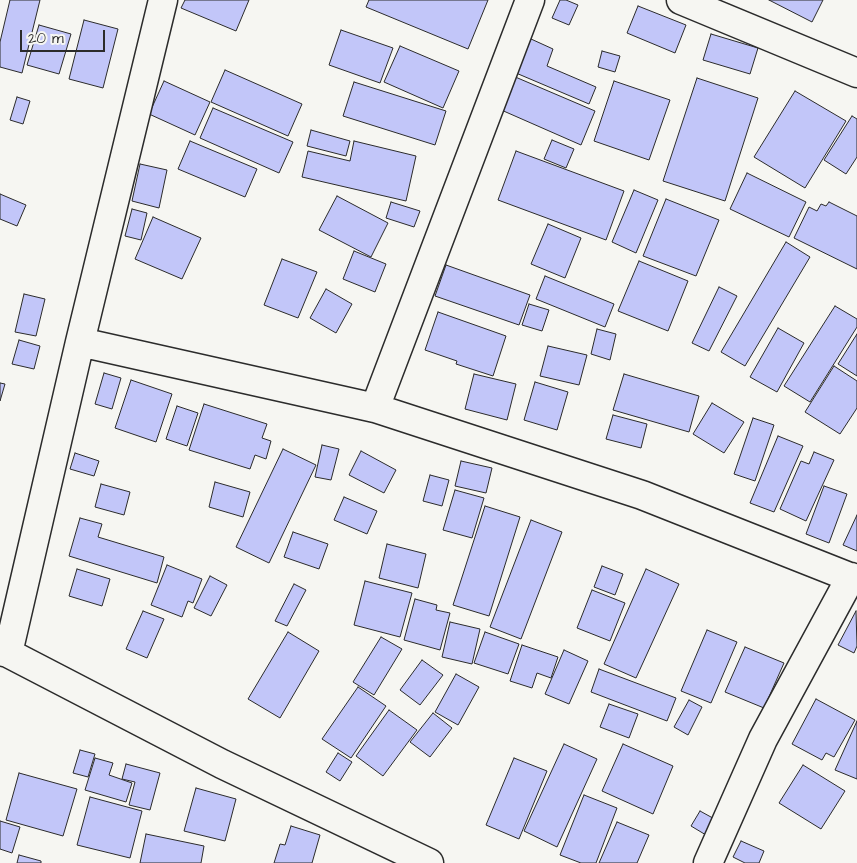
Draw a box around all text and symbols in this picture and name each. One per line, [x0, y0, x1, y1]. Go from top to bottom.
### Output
scale bar [22, 20, 108, 52]
text: 20 m [28, 28, 64, 49]

